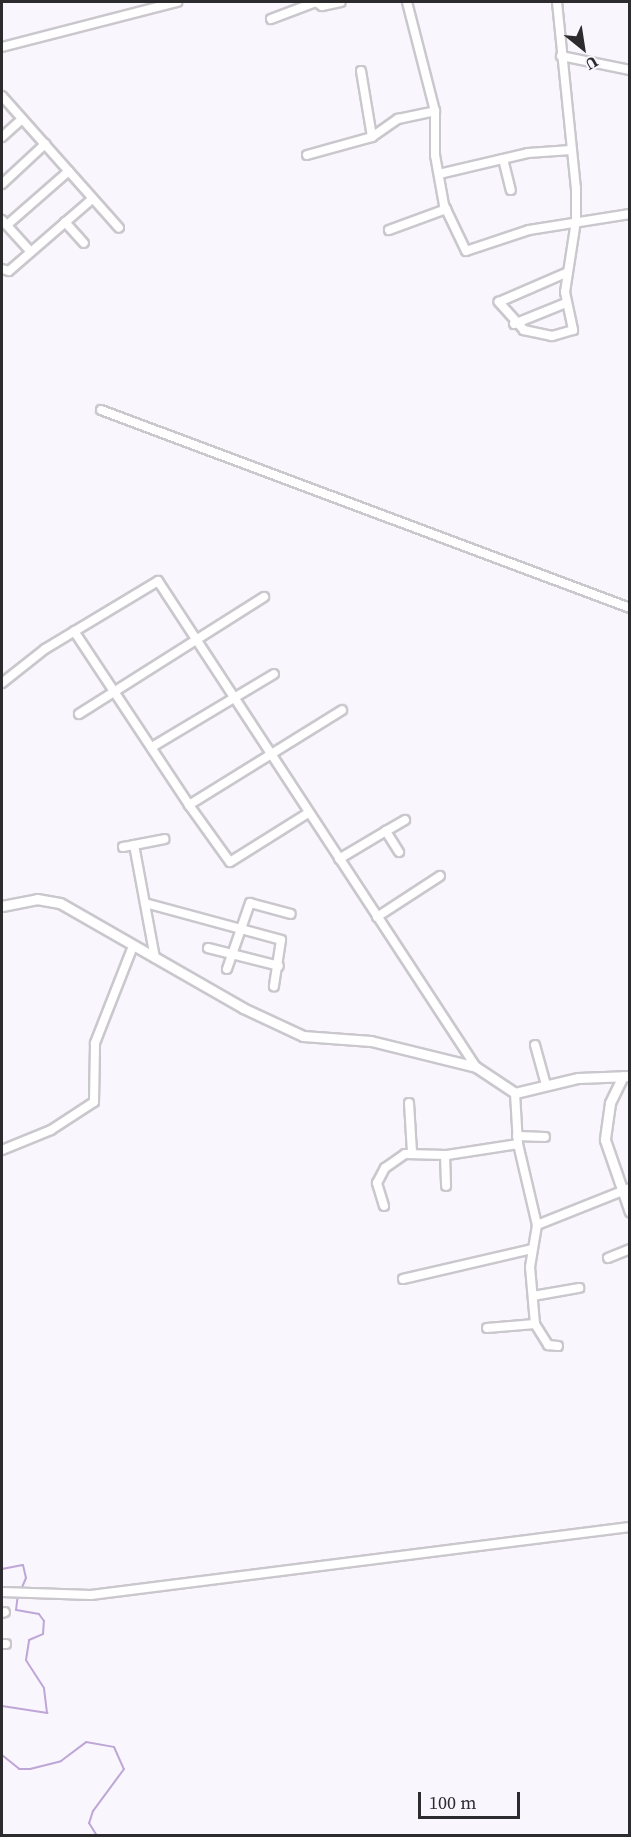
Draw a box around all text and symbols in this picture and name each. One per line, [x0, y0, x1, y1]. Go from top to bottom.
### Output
north arrow [553, 18, 613, 78]
text: U [581, 51, 603, 76]
scale bar [421, 1780, 523, 1818]
text: 100 m [429, 1790, 476, 1815]

